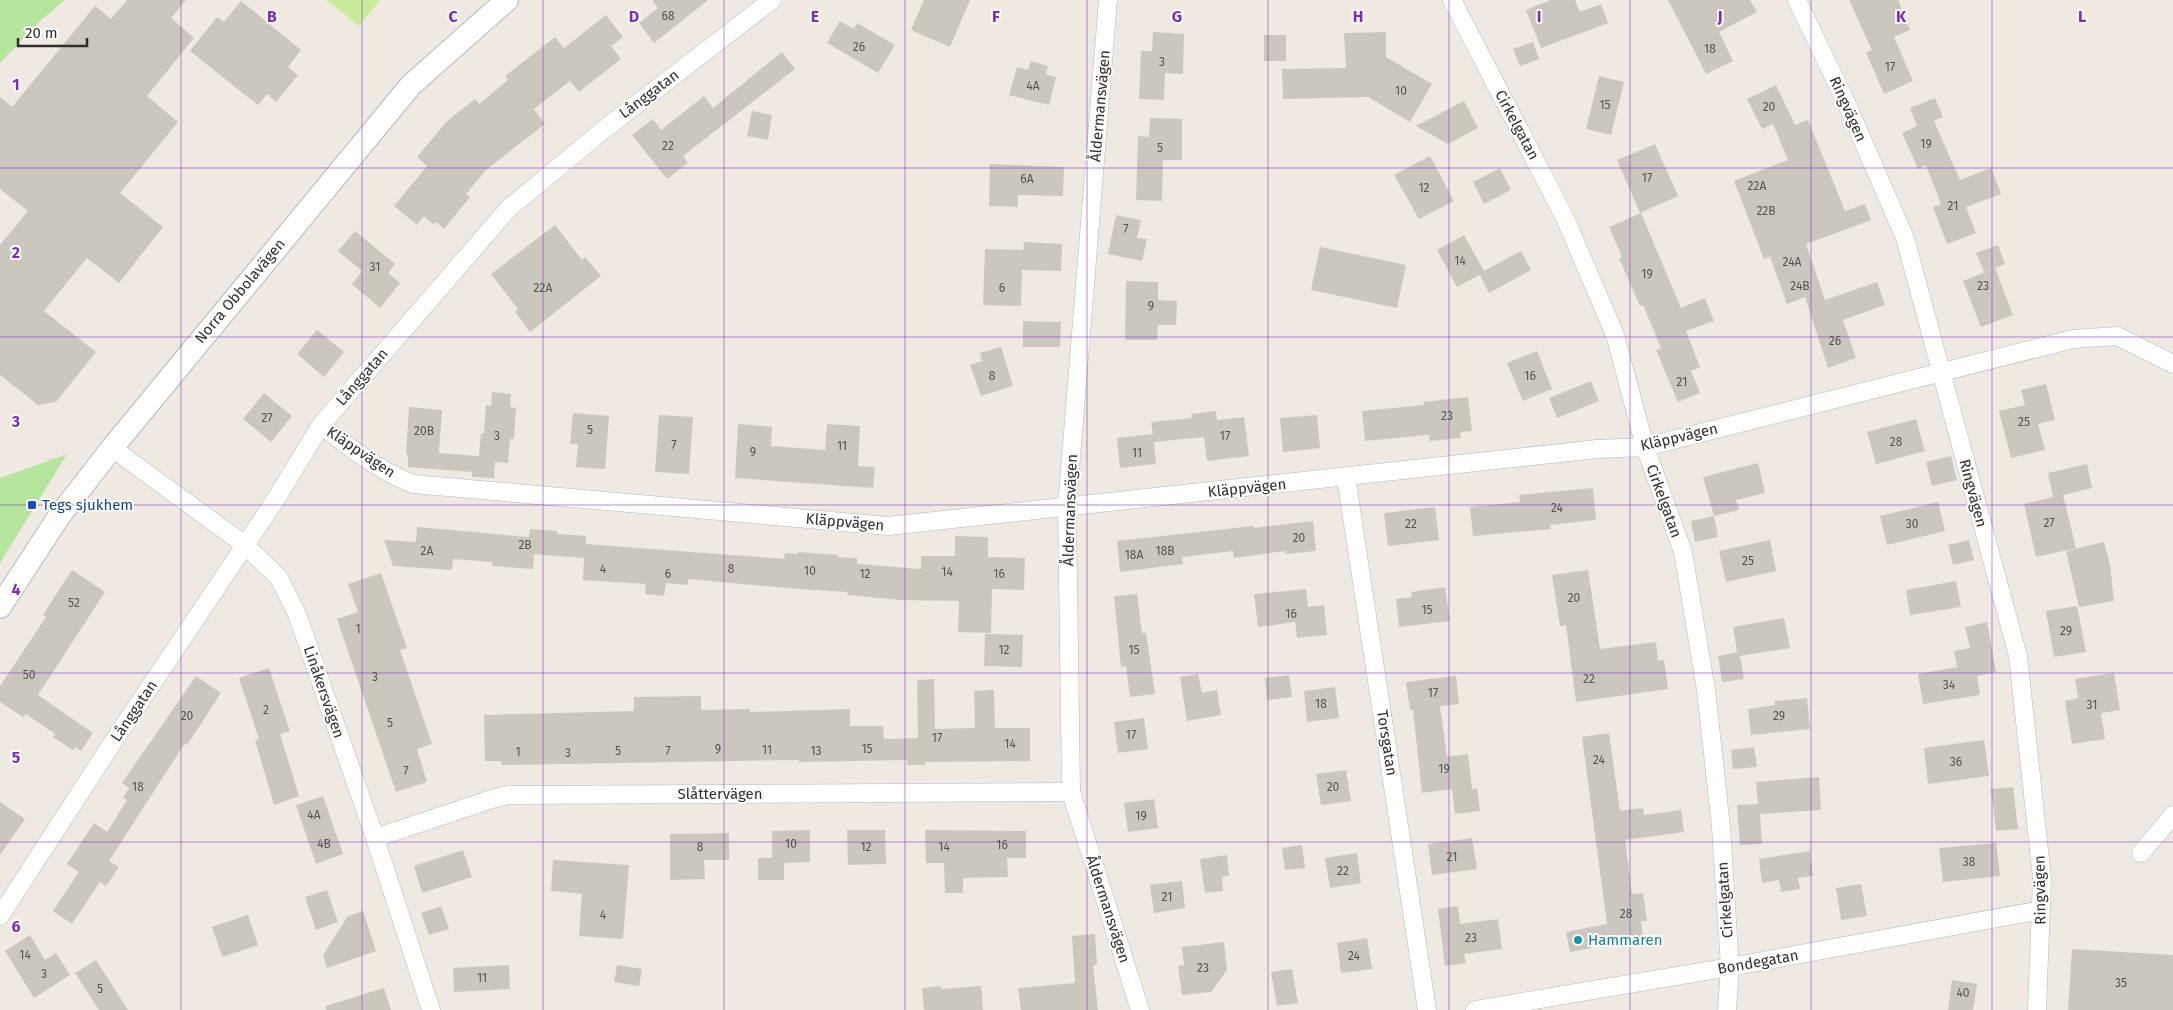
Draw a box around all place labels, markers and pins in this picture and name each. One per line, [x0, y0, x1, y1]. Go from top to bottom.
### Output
place label: Tegs sjukhem [42, 496, 133, 514]
marker: Tegs sjukhem [26, 499, 38, 511]
place label: Hammaren [1588, 931, 1663, 949]
marker: Hammaren [1572, 934, 1584, 946]

